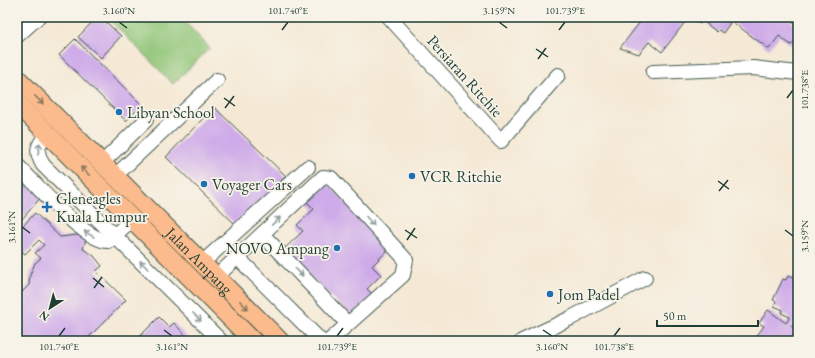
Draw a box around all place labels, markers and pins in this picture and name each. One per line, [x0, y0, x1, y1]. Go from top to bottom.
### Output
place label: Libyan School [127, 102, 215, 123]
marker: Libyan School [114, 107, 124, 117]
place label: VCR Ritchie [420, 166, 501, 187]
marker: VCR Ritchie [407, 171, 417, 181]
place label: Voyager Cars [212, 174, 292, 195]
marker: Voyager Cars [199, 179, 209, 189]
place label: Gleneagles Kuala Lumpur [56, 188, 148, 227]
marker: Gleneagles Kuala Lumpur [41, 201, 53, 213]
place label: NOVO Ampang [226, 238, 330, 259]
marker: NOVO Ampang [332, 243, 342, 253]
place label: Jom Padel [556, 284, 620, 305]
marker: Jom Padel [545, 289, 555, 299]

